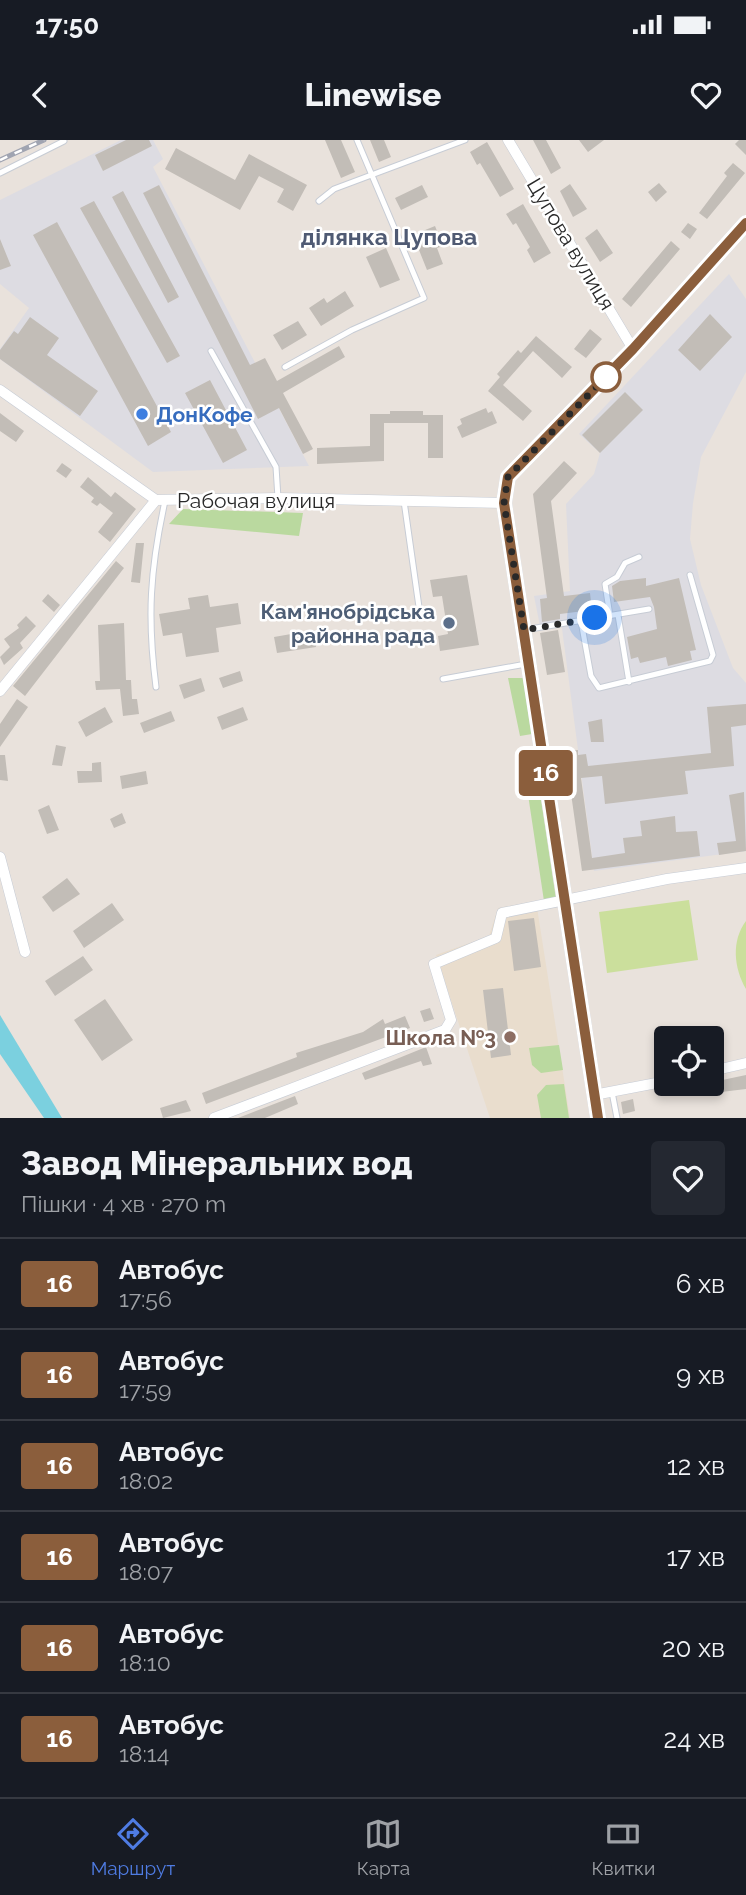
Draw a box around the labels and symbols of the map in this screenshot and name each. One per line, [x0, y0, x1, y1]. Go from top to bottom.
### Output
street label: Цупова вулиця [522, 174, 620, 314]
district label: ділянка Цупова [301, 223, 477, 250]
unlabelled marker [591, 362, 621, 392]
place label: ДонКофе [156, 402, 253, 427]
marker: ДонКофе [134, 406, 150, 422]
street label: Рабочая вулиця [177, 488, 335, 513]
place label: Кам'янобрідська районна рада [260, 599, 435, 648]
your location [577, 600, 612, 635]
marker: Кам'янобрідська районна рада [441, 615, 457, 631]
line badge: 16 [514, 750, 578, 796]
place label: Школа №3 [385, 1025, 496, 1050]
marker: Школа №3 [502, 1029, 518, 1045]

